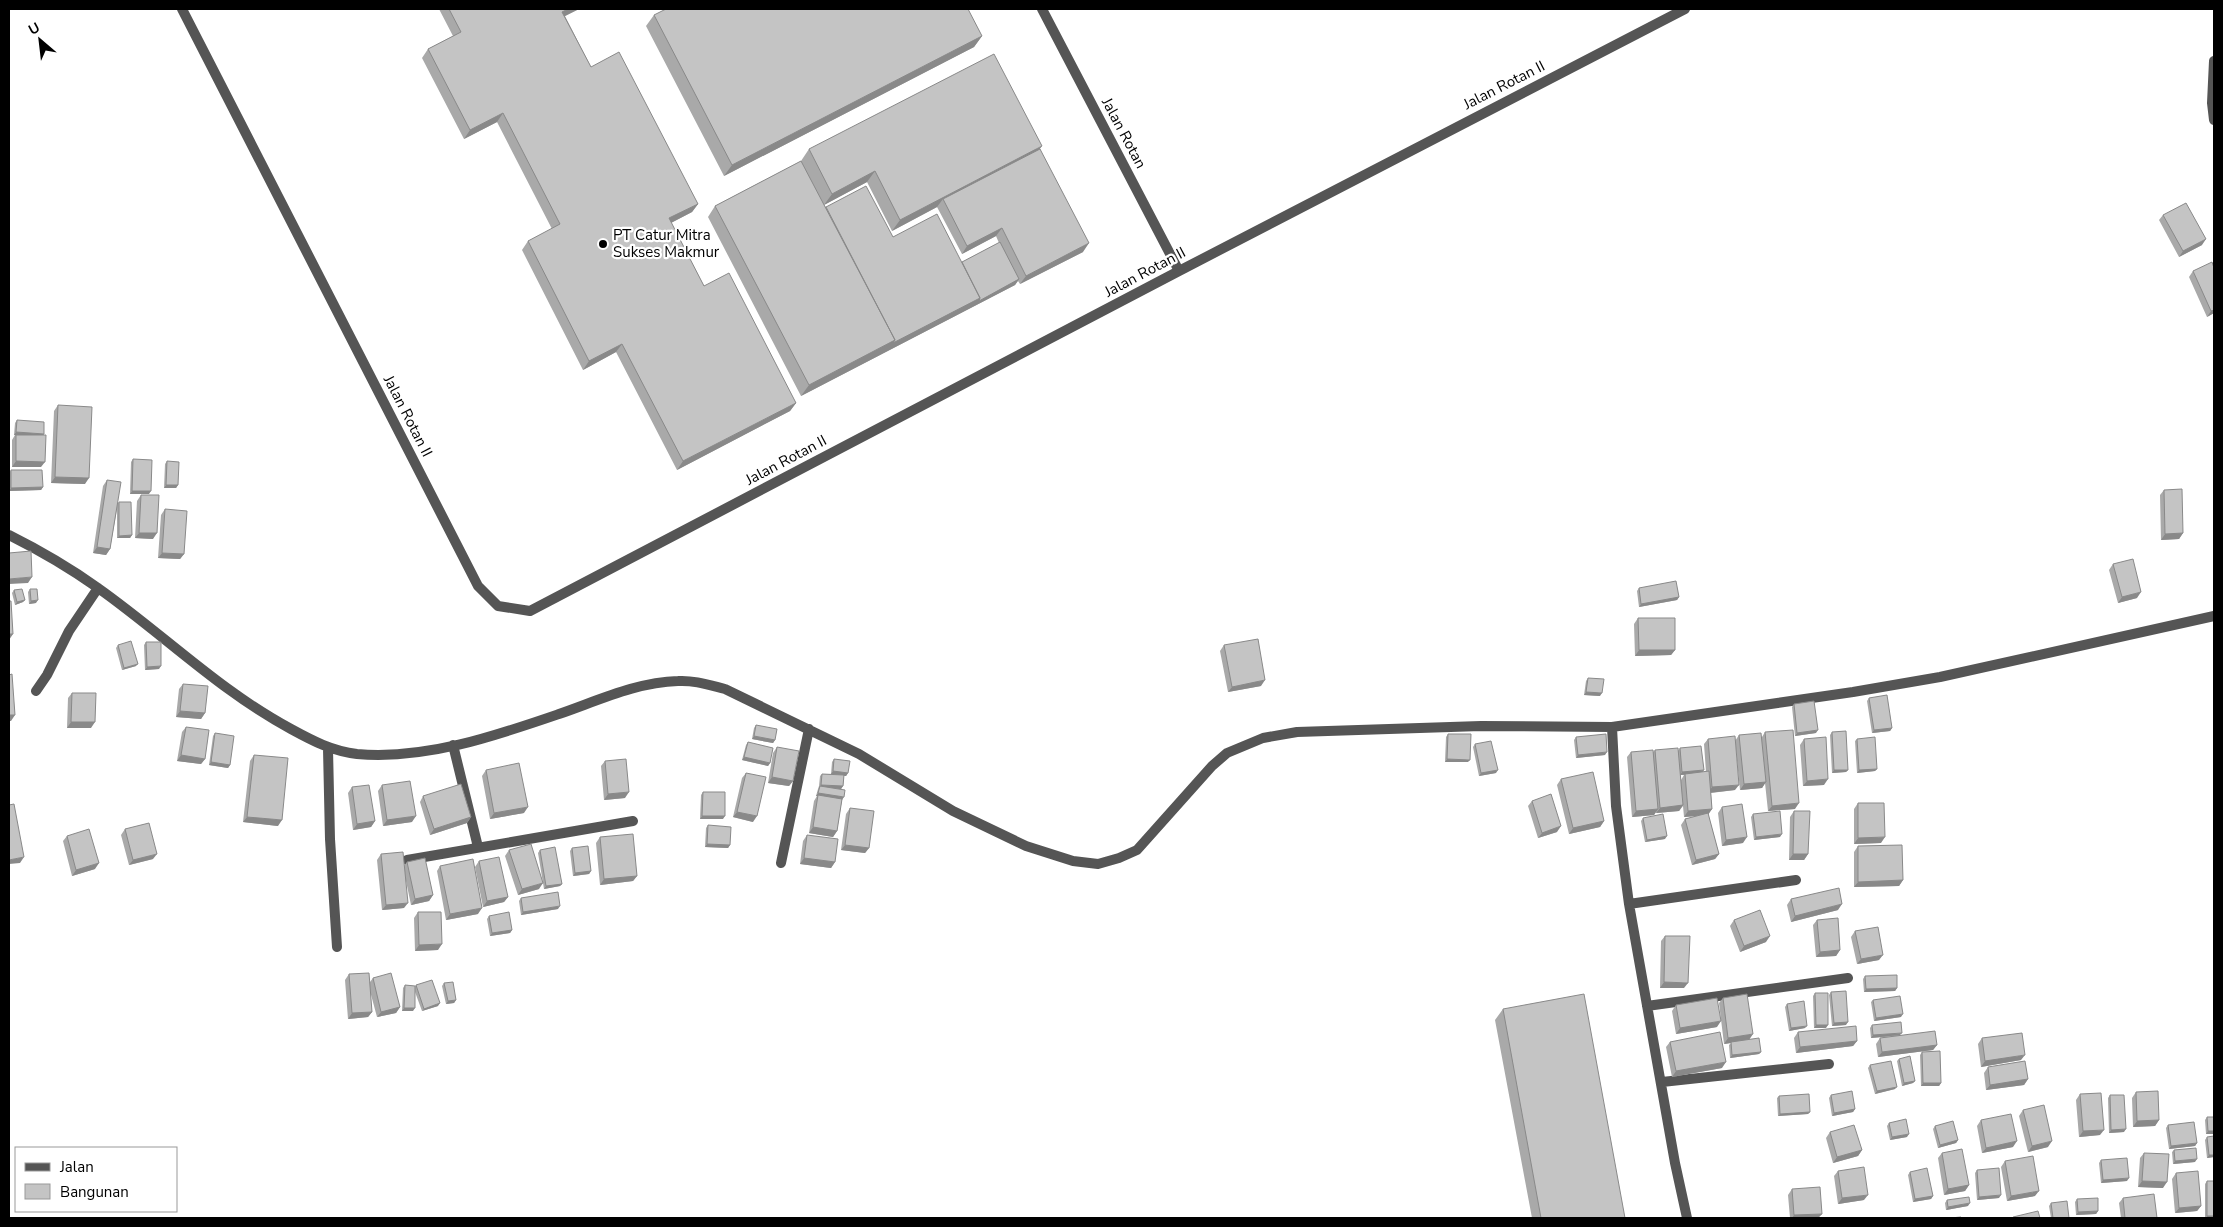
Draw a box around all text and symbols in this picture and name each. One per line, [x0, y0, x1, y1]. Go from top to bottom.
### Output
north arrow [15, 15, 65, 65]
text: U [25, 18, 43, 40]
street label: Jalan Rotan II [1459, 56, 1548, 115]
street label: Jalan Rotan [1097, 93, 1151, 172]
place label: PT Catur Mitra Sukses Makmur [613, 225, 720, 262]
marker: PT Catur Mitra Sukses Makmur [597, 238, 609, 250]
street label: Jalan Rotan II [1100, 242, 1189, 302]
street label: Jalan Rotan II [378, 371, 437, 460]
street label: Jalan Rotan II [741, 430, 830, 490]
legend [15, 1147, 178, 1212]
text: Jalan [59, 1157, 94, 1177]
text: Bangunan [60, 1182, 129, 1202]

